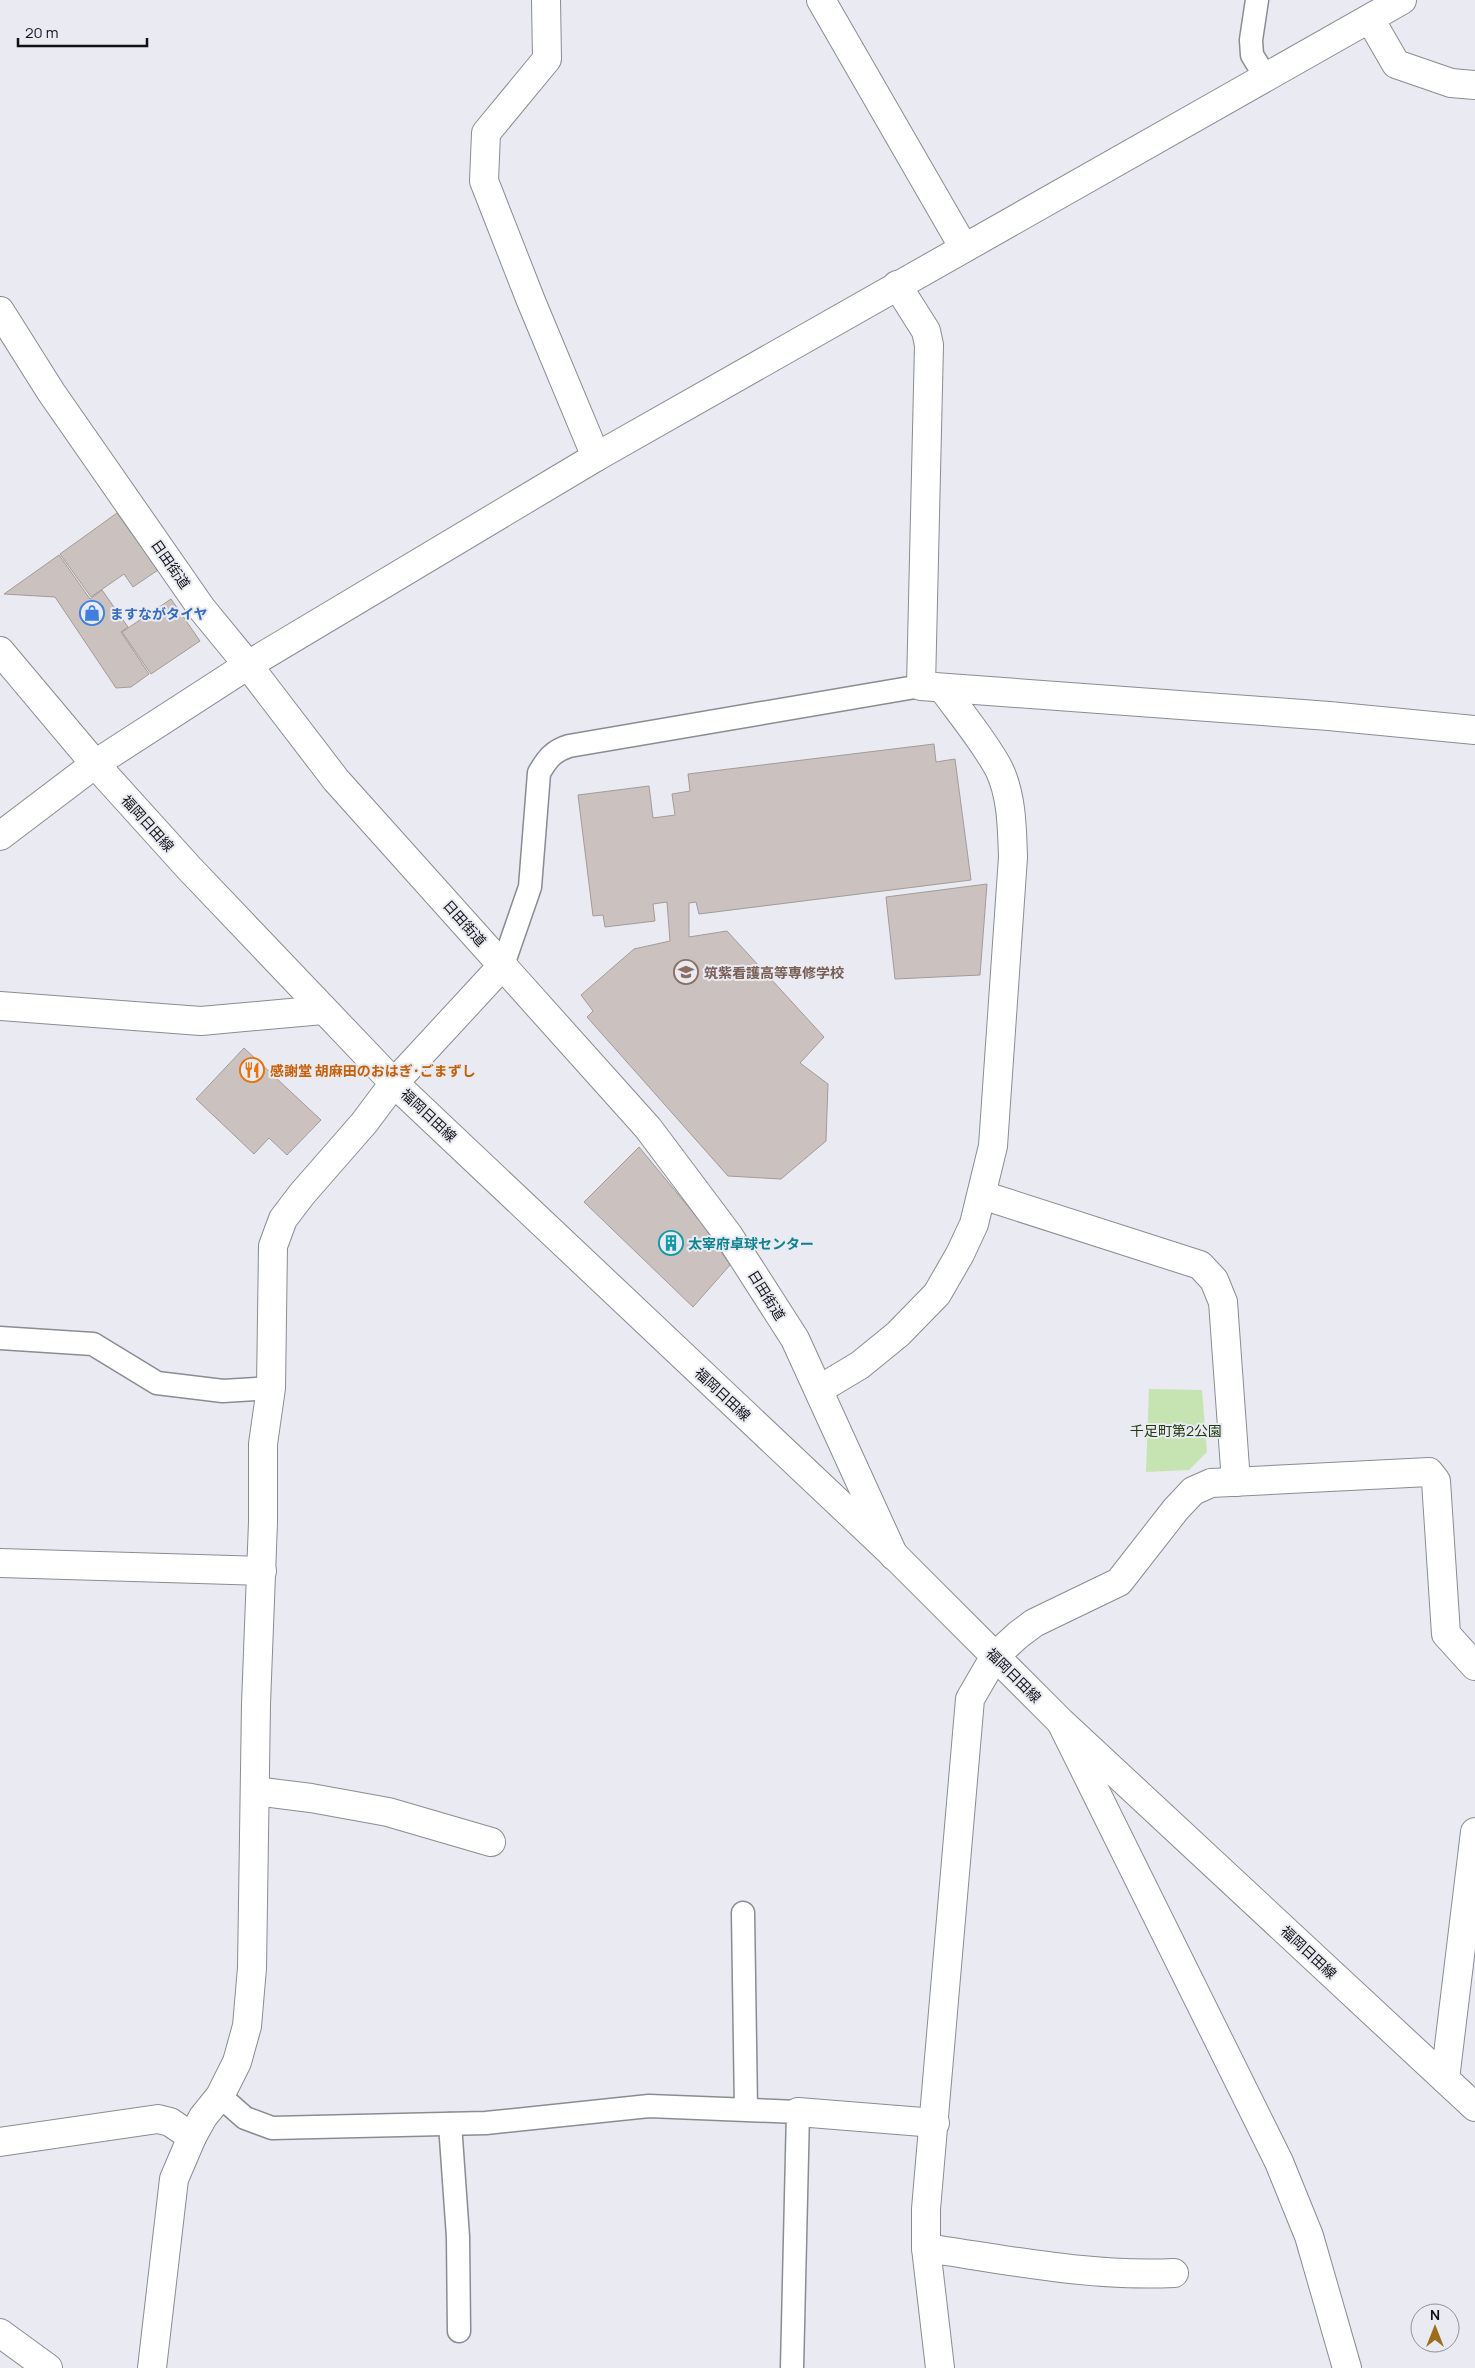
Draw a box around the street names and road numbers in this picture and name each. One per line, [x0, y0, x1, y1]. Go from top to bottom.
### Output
street label: 日田街道 [147, 536, 195, 592]
street label: 福岡日田線 [118, 791, 178, 855]
street label: 日田街道 [439, 896, 491, 950]
street label: 福岡日田線 [397, 1084, 461, 1146]
street label: 日田街道 [744, 1266, 790, 1324]
street label: 福岡日田線 [691, 1363, 755, 1425]
street label: 福岡日田線 [983, 1644, 1045, 1706]
street label: 福岡日田線 [1277, 1921, 1341, 1983]

